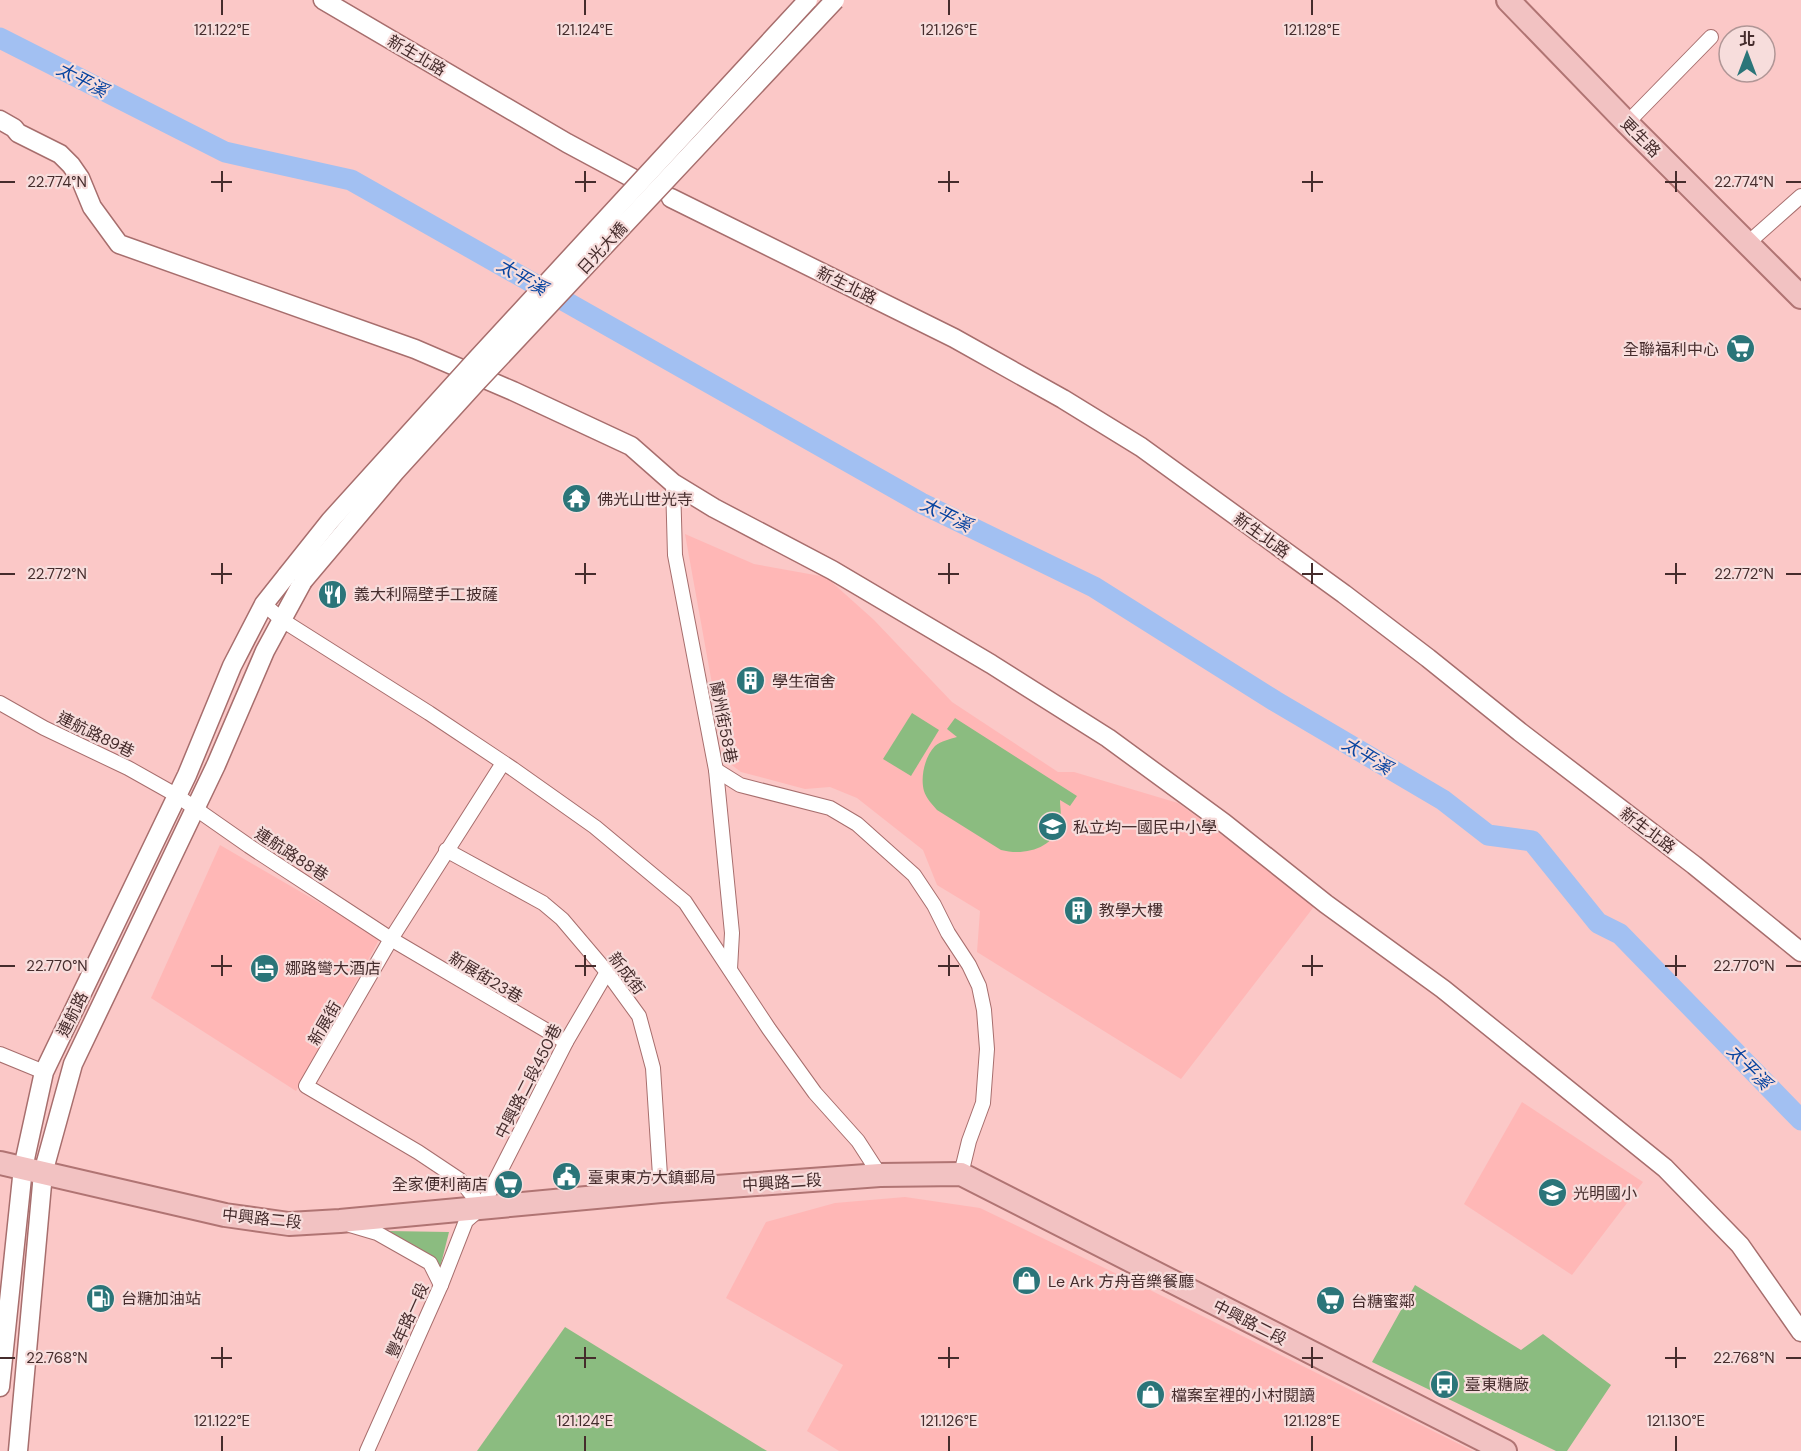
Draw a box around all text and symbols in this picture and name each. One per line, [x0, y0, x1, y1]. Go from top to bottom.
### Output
text: 121.122°E [194, 20, 250, 40]
text: 121.124°E [557, 20, 613, 40]
text: 121.126°E [921, 20, 978, 40]
text: 121.128°E [1284, 20, 1340, 40]
north arrow [1717, 24, 1777, 84]
text: 北 [1739, 29, 1755, 50]
street label: 新生北路 [384, 30, 450, 81]
water label: 太平溪 [52, 57, 114, 104]
street label: 更生路 [1616, 113, 1665, 162]
text: 22.774°N [27, 172, 87, 192]
text: 22.774°N [1714, 172, 1774, 192]
street label: 日光大橋 [573, 218, 632, 279]
water label: 太平溪 [493, 253, 554, 302]
street label: 新生北路 [813, 262, 880, 309]
supermarket icon: 全聯福利中心 [1724, 333, 1756, 365]
place label: 全聯福利中心 [1623, 339, 1719, 360]
temple icon: 佛光山世光寺 [560, 483, 592, 515]
place label: 佛光山世光寺 [597, 489, 693, 510]
water label: 太平溪 [916, 492, 978, 539]
street label: 新生北路 [1230, 508, 1294, 563]
text: 22.772°N [27, 564, 87, 584]
text: 22.772°N [1714, 564, 1774, 584]
restaurant icon: 義大利隔壁手工披薩 [317, 578, 349, 610]
place label: 義大利隔壁手工披薩 [354, 584, 498, 605]
building icon: 學生宿舍 [735, 665, 767, 697]
place label: 學生宿舍 [772, 671, 836, 692]
street label: 蘭州街58巷 [705, 679, 742, 765]
street label: 連航路89巷 [54, 707, 138, 762]
water label: 太平溪 [1338, 732, 1399, 782]
street label: 新生北路 [1616, 803, 1680, 858]
school or university icon: 私立均一國民中小學 [1036, 811, 1068, 843]
place label: 私立均一國民中小學 [1073, 817, 1217, 838]
street label: 連航路88巷 [251, 823, 332, 886]
building icon: 教學大樓 [1062, 894, 1094, 926]
place label: 教學大樓 [1099, 900, 1163, 921]
street label: 新展街23巷 [445, 947, 527, 1008]
street label: 新成街 [604, 948, 649, 999]
hotel icon: 娜路彎大酒店 [248, 952, 280, 984]
text: 22.770°N [26, 956, 88, 976]
text: 22.770°N [1713, 956, 1775, 976]
place label: 娜路彎大酒店 [285, 958, 381, 979]
street label: 連航路 [52, 988, 92, 1040]
street label: 新展街 [303, 997, 346, 1049]
street label: 中興路二段450巷 [490, 1020, 566, 1142]
water label: 太平溪 [1722, 1039, 1778, 1097]
public building icon: 臺東東方大鎮郵局 [551, 1161, 583, 1193]
place label: 臺東東方大鎮郵局 [588, 1167, 716, 1188]
supermarket icon: 全家便利商店 [493, 1168, 525, 1200]
street label: 中興路二段 [741, 1169, 823, 1196]
place label: 全家便利商店 [392, 1174, 488, 1195]
school or university icon: 光明國小 [1536, 1177, 1568, 1209]
place label: 光明國小 [1573, 1183, 1637, 1204]
street label: 中興路二段 [221, 1204, 303, 1233]
shop icon: Le Ark 方舟音樂餐廳 [1011, 1265, 1043, 1297]
place label: Le Ark 方舟音樂餐廳 [1048, 1271, 1194, 1292]
street label: 豐年路一段 [382, 1279, 433, 1361]
fuel station icon: 台糖加油站 [84, 1282, 116, 1314]
supermarket icon: 台糖蜜鄰 [1314, 1285, 1346, 1317]
place label: 台糖加油站 [121, 1288, 201, 1309]
place label: 台糖蜜鄰 [1351, 1291, 1415, 1312]
street label: 中興路二段 [1209, 1295, 1290, 1350]
text: 22.768°N [26, 1348, 88, 1368]
text: 22.768°N [1713, 1348, 1775, 1368]
bus stop icon: 臺東糖廠 [1428, 1368, 1460, 1400]
place label: 臺東糖廠 [1465, 1374, 1529, 1395]
shop icon: 檔案室裡的小村閱讀 [1134, 1379, 1166, 1411]
place label: 檔案室裡的小村閱讀 [1171, 1385, 1315, 1406]
text: 121.122°E [194, 1411, 250, 1431]
text: 121.124°E [557, 1411, 613, 1431]
text: 121.126°E [921, 1411, 978, 1431]
text: 121.128°E [1284, 1411, 1340, 1431]
text: 121.130°E [1647, 1411, 1705, 1431]

